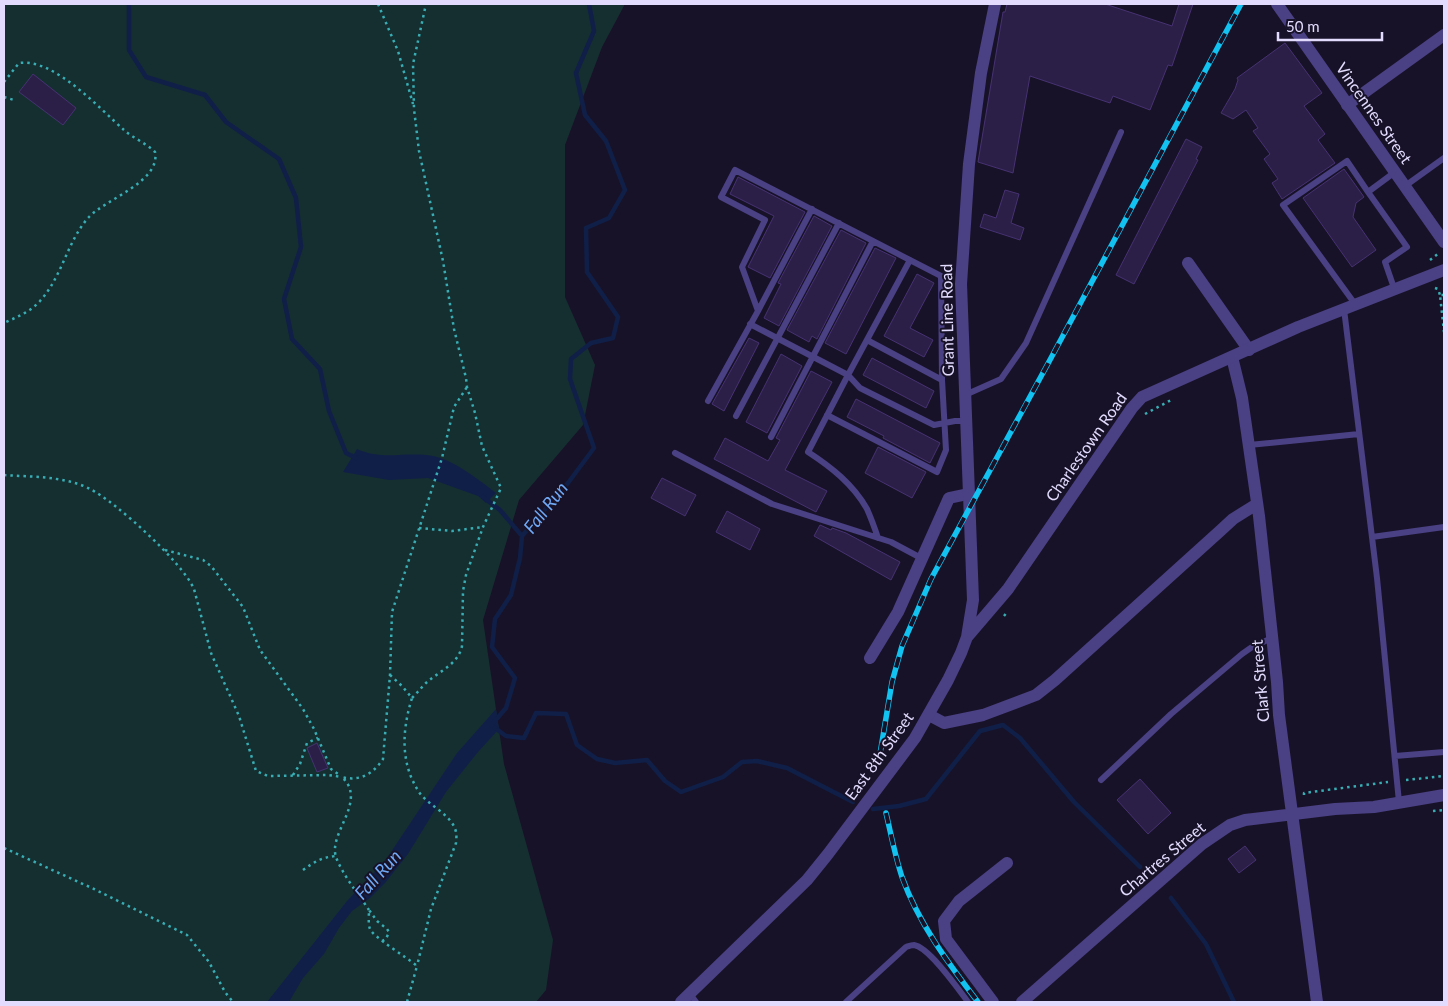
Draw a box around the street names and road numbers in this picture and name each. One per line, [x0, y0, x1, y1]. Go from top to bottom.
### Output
street label: Vincennes Street [1332, 59, 1416, 167]
street label: Grant Line Road [936, 263, 957, 377]
street label: Charlestown Road [1041, 389, 1130, 505]
street label: Clark Street [1246, 639, 1273, 723]
street label: East 8th Street [840, 708, 917, 803]
street label: Chartres Street [1115, 817, 1209, 900]

